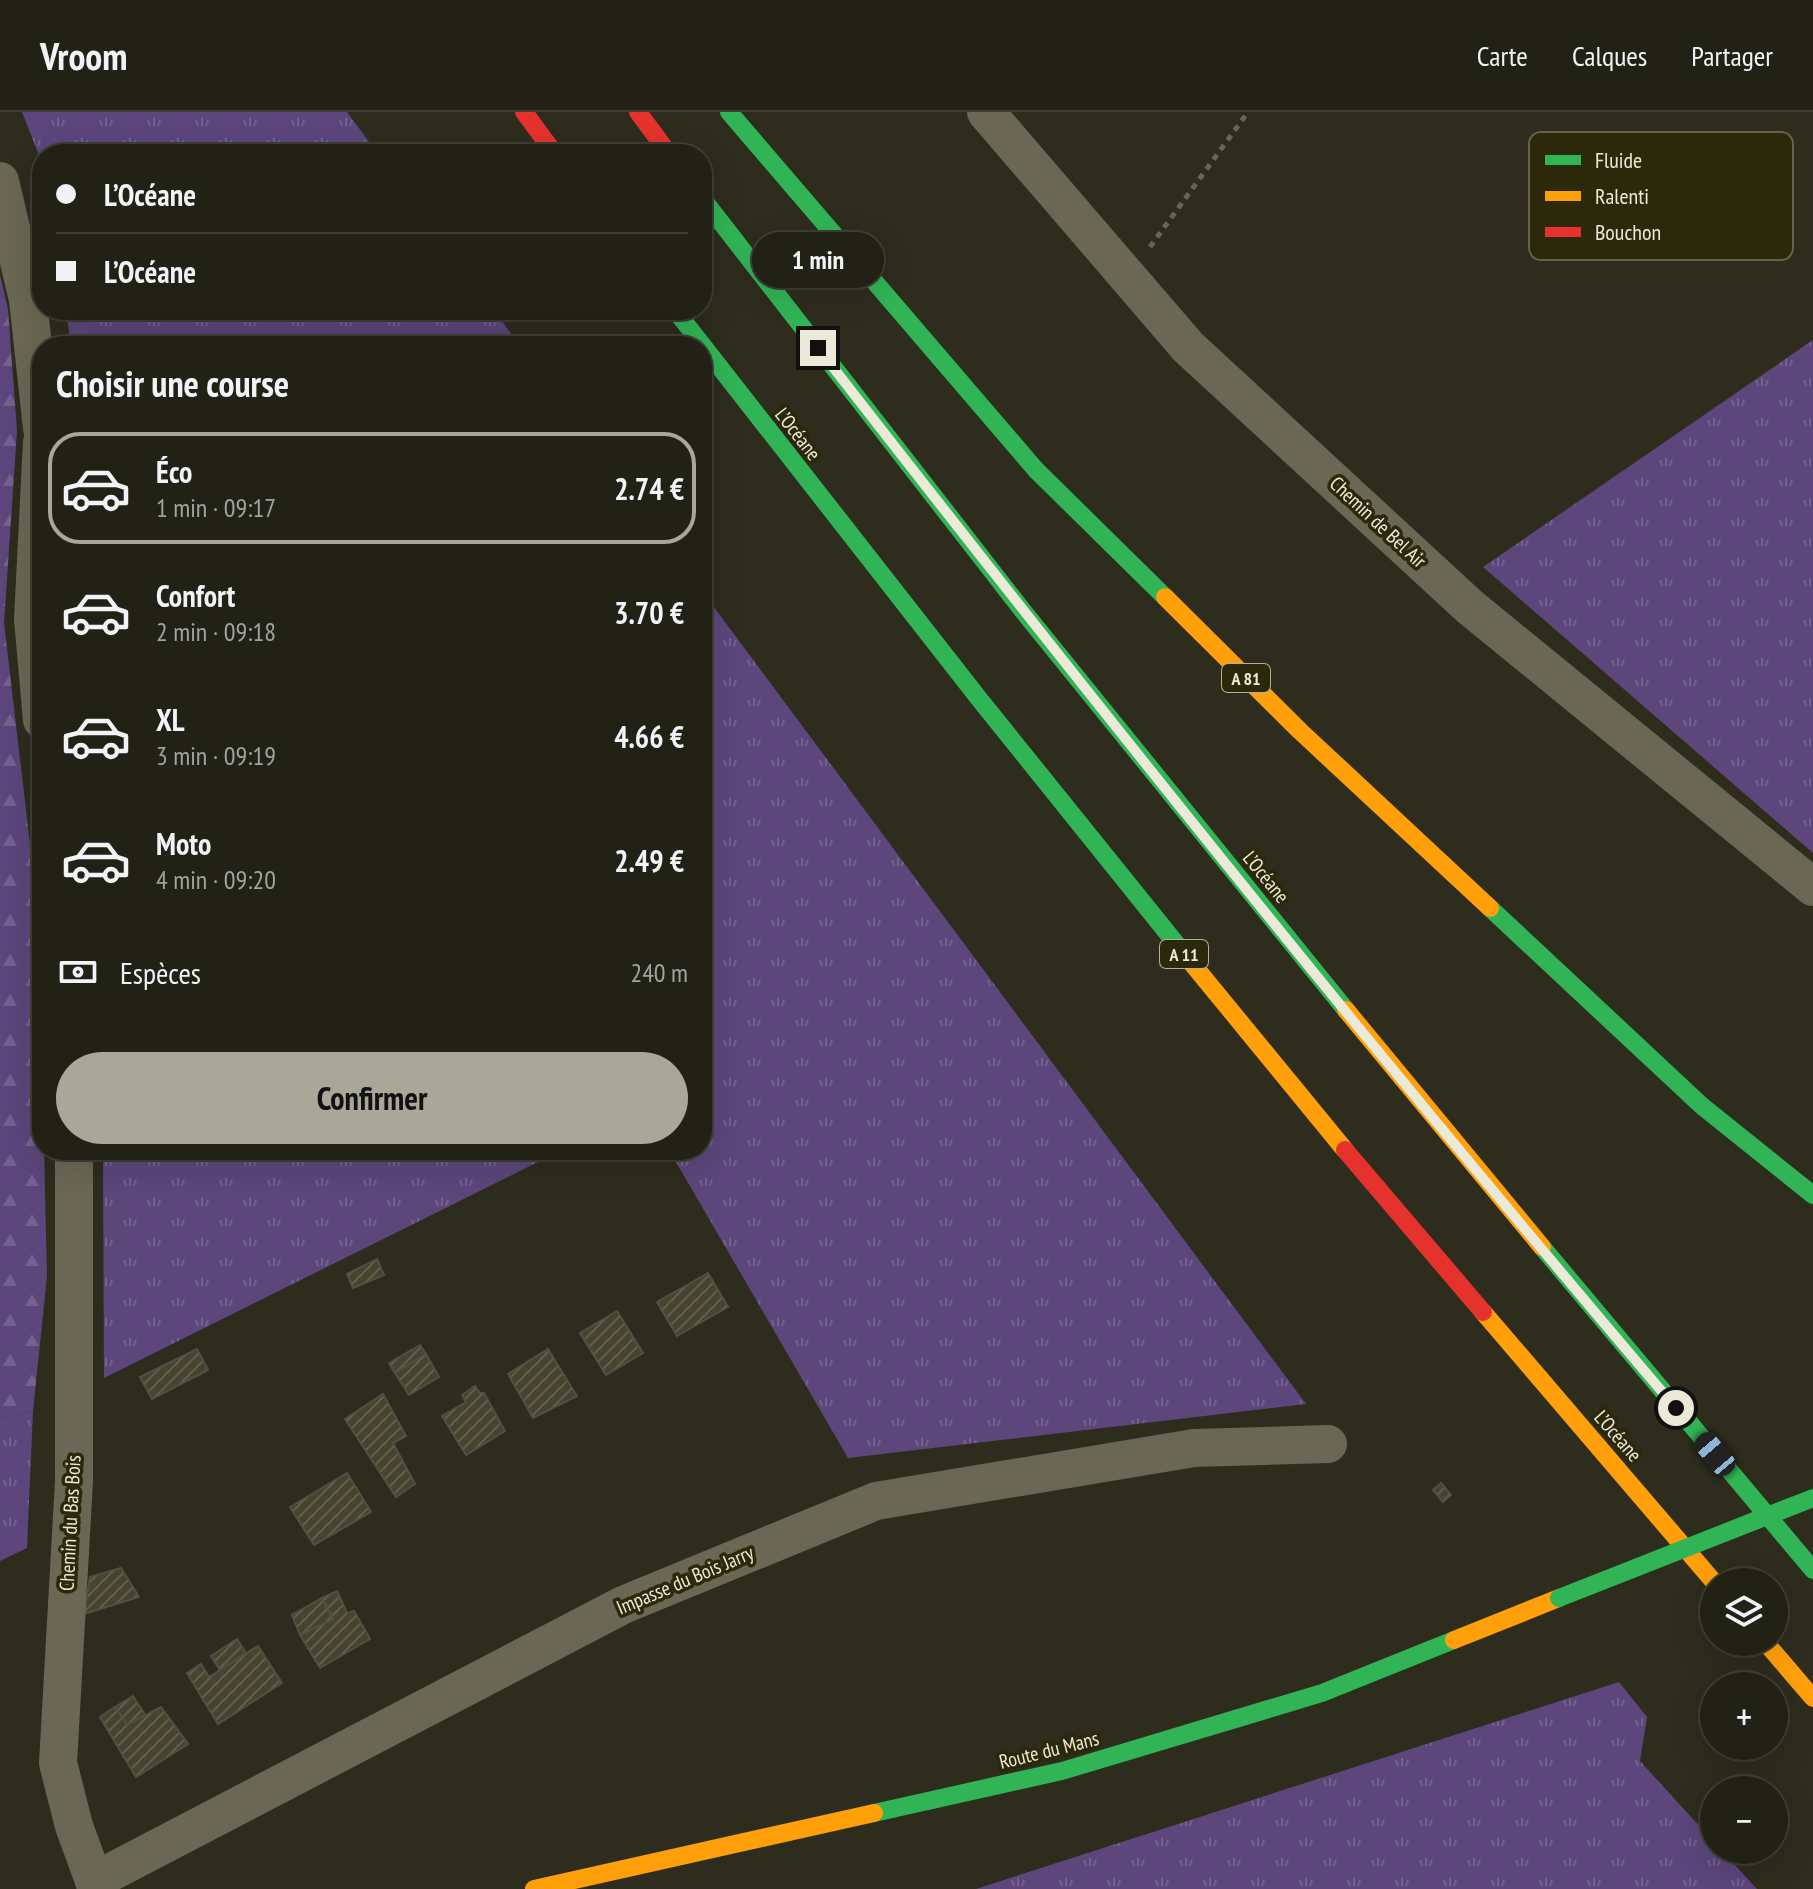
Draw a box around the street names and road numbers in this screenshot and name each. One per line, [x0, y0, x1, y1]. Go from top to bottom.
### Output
street label: L’Océane [769, 402, 827, 466]
street label: Chemin de Bel Air [1324, 471, 1432, 574]
road number: A 81 [1222, 664, 1270, 692]
street label: L’Océane [1237, 846, 1295, 908]
road number: A 11 [1160, 940, 1208, 968]
street label: L’Océane [1589, 1405, 1647, 1467]
street label: Chemin du Bas Bois [53, 1454, 87, 1591]
street label: Impasse du Bois Jarry [612, 1539, 758, 1621]
street label: Route du Mans [996, 1725, 1102, 1775]

